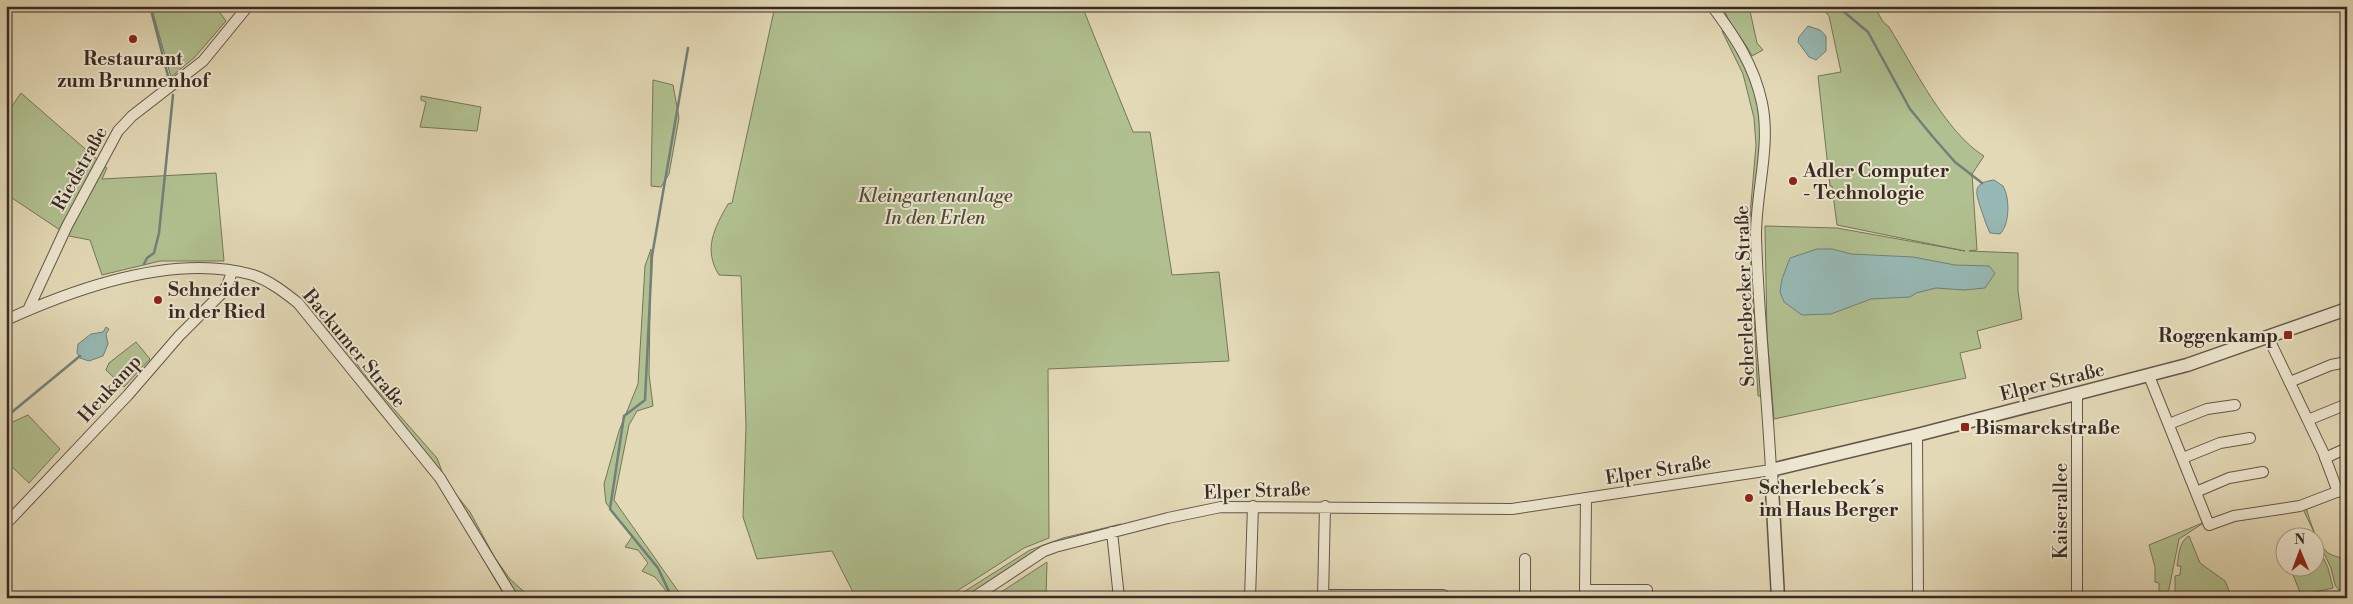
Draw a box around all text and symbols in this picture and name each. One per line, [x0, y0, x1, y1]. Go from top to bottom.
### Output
marker: Restaurant zum Brunnenhof [127, 33, 139, 45]
place label: Restaurant zum Brunnenhof [57, 47, 211, 93]
street label: Riedstraße [47, 122, 113, 215]
place label: Adler Computer - Technologie [1802, 159, 1950, 205]
marker: Adler Computer - Technologie [1787, 175, 1799, 187]
park label: Kleingartenanlage In den Erlen [858, 184, 1013, 230]
street label: Scherlebecker Straße [1730, 205, 1760, 387]
place label: Schneider in der Ried [168, 278, 266, 324]
street label: Backumer Straße [297, 284, 411, 413]
marker: Schneider in der Ried [152, 294, 164, 306]
place label: Roggenkamp [2158, 324, 2278, 348]
marker: Roggenkamp [2282, 329, 2294, 341]
street label: Heukamp [73, 350, 147, 428]
street label: Elper Straße [1997, 357, 2107, 407]
place label: Bismarckstraße [1975, 416, 2120, 440]
marker: Bismarckstraße [1959, 421, 1971, 433]
street label: Elper Straße [1603, 450, 1713, 490]
street label: Kaiserallee [2049, 463, 2073, 559]
place label: Scherlebeck´s im Haus Berger [1759, 476, 1899, 522]
street label: Elper Straße [1203, 477, 1311, 505]
marker: Scherlebeck´s im Haus Berger [1743, 492, 1755, 504]
north arrow [2276, 526, 2326, 576]
text: N [2294, 531, 2305, 549]

